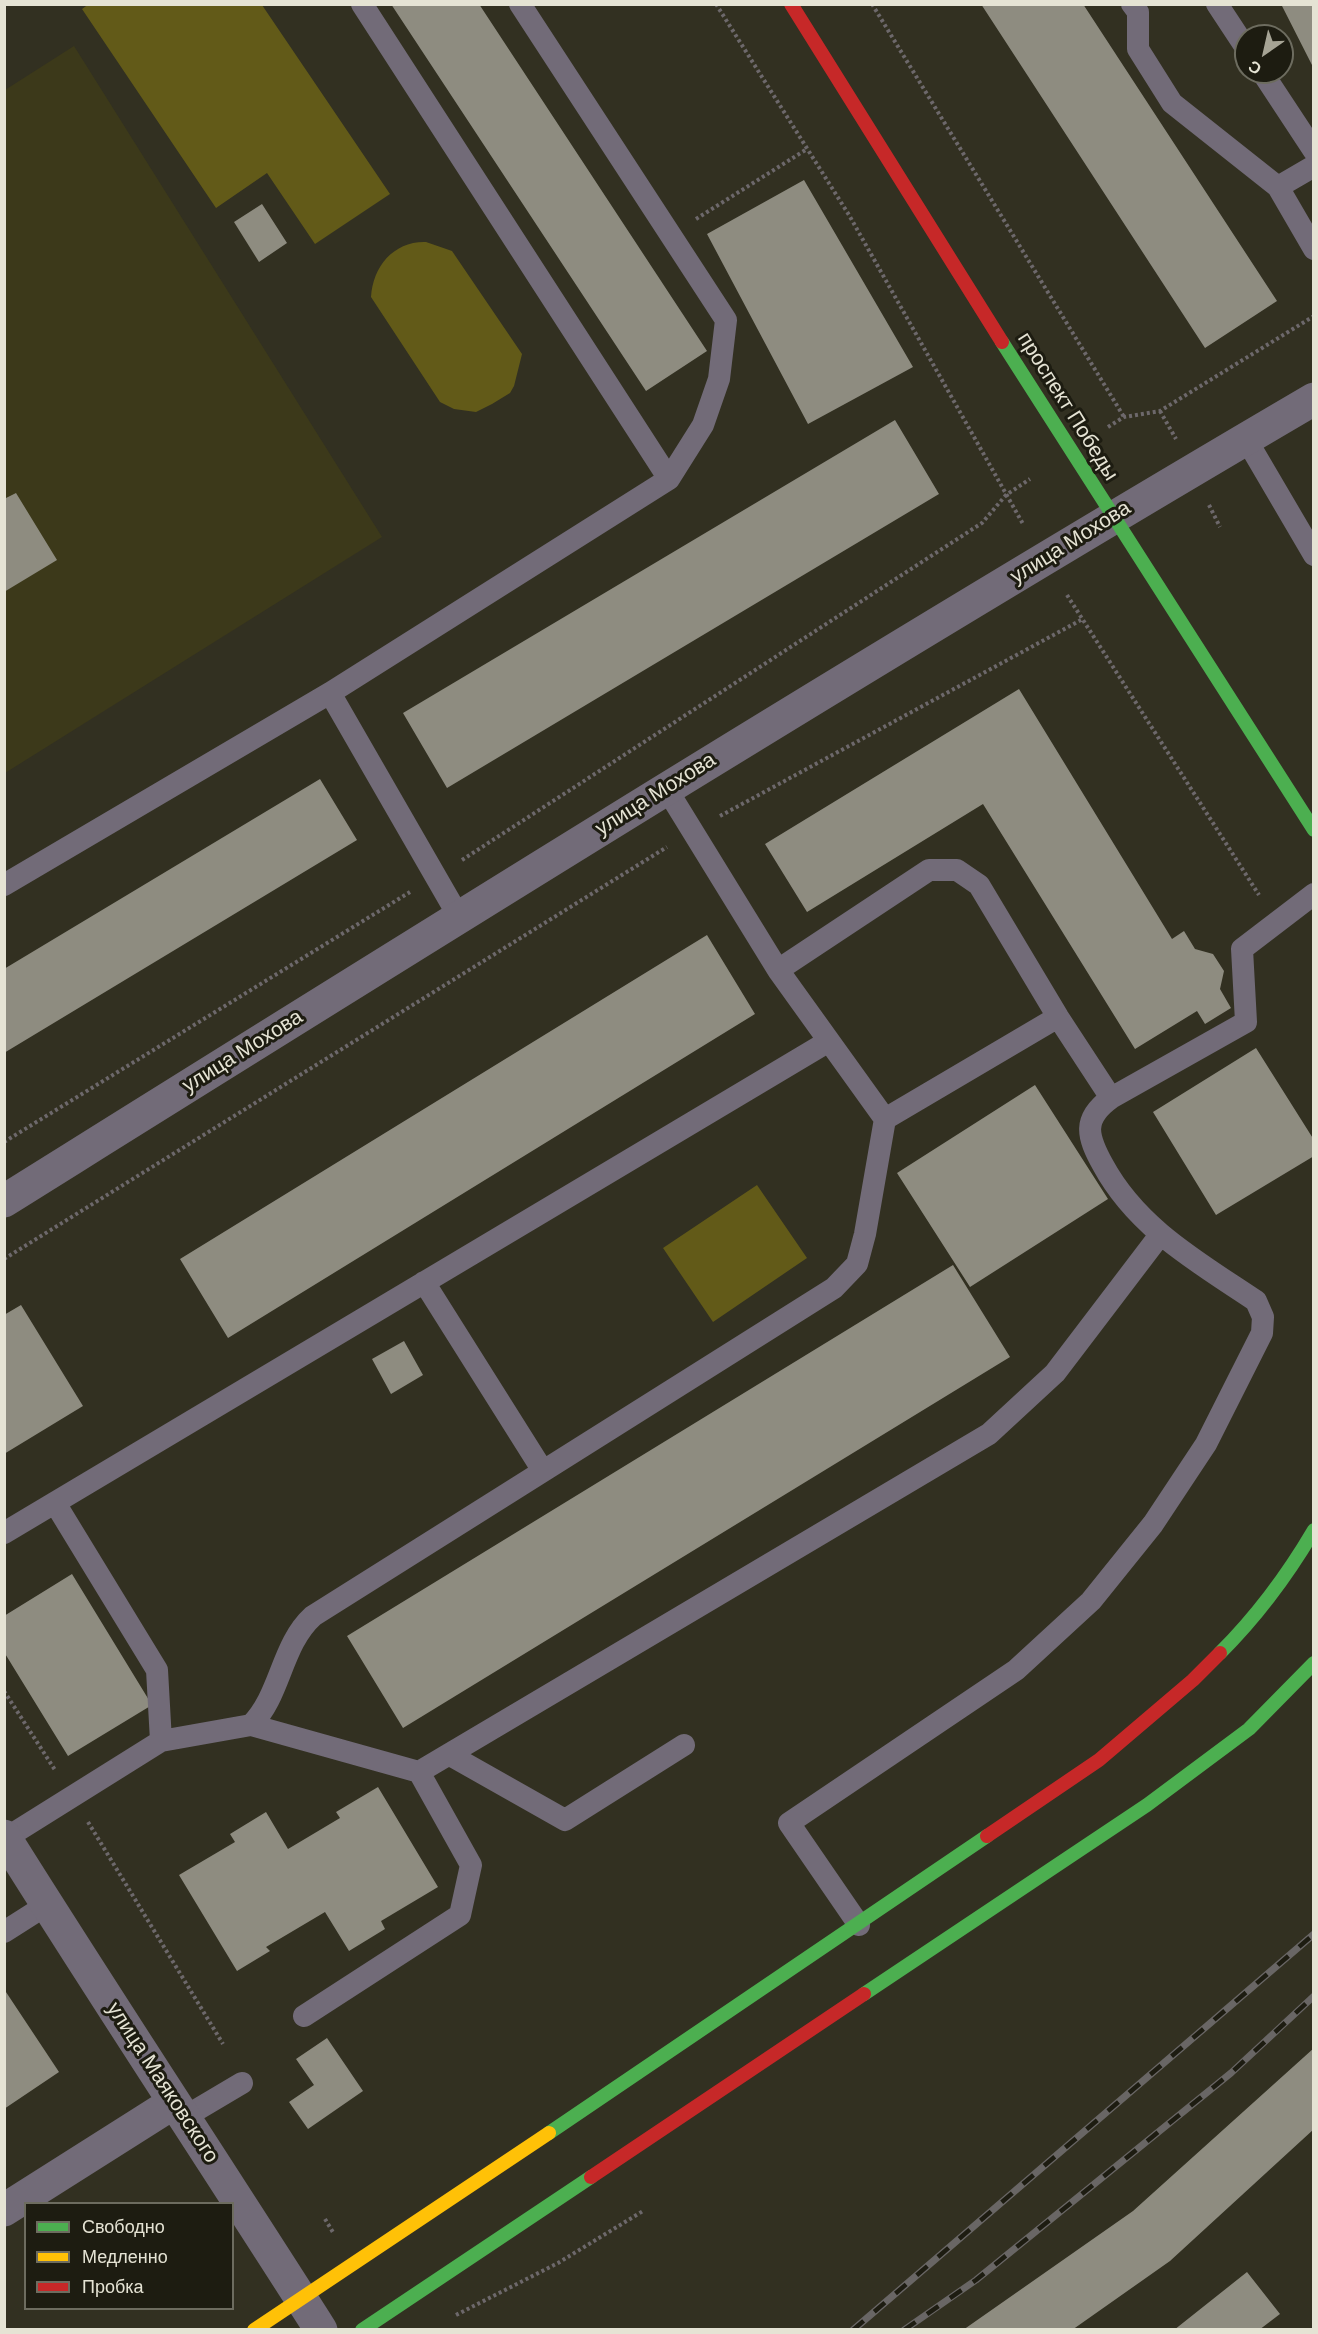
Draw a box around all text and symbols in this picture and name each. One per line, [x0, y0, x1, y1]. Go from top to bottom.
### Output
north arrow [1234, 24, 1294, 84]
text: С [1244, 56, 1265, 80]
street label: проспект Победы [1011, 328, 1123, 486]
street label: улица Мохова [1006, 496, 1136, 590]
street label: улица Мохова [591, 748, 721, 842]
street label: улица Мохова [178, 1005, 308, 1099]
street label: улица Маяковского [101, 1998, 223, 2168]
legend [24, 2202, 234, 2310]
text: Свободно [82, 2215, 165, 2239]
text: Медленно [82, 2245, 168, 2269]
text: Пробка [82, 2275, 144, 2299]

